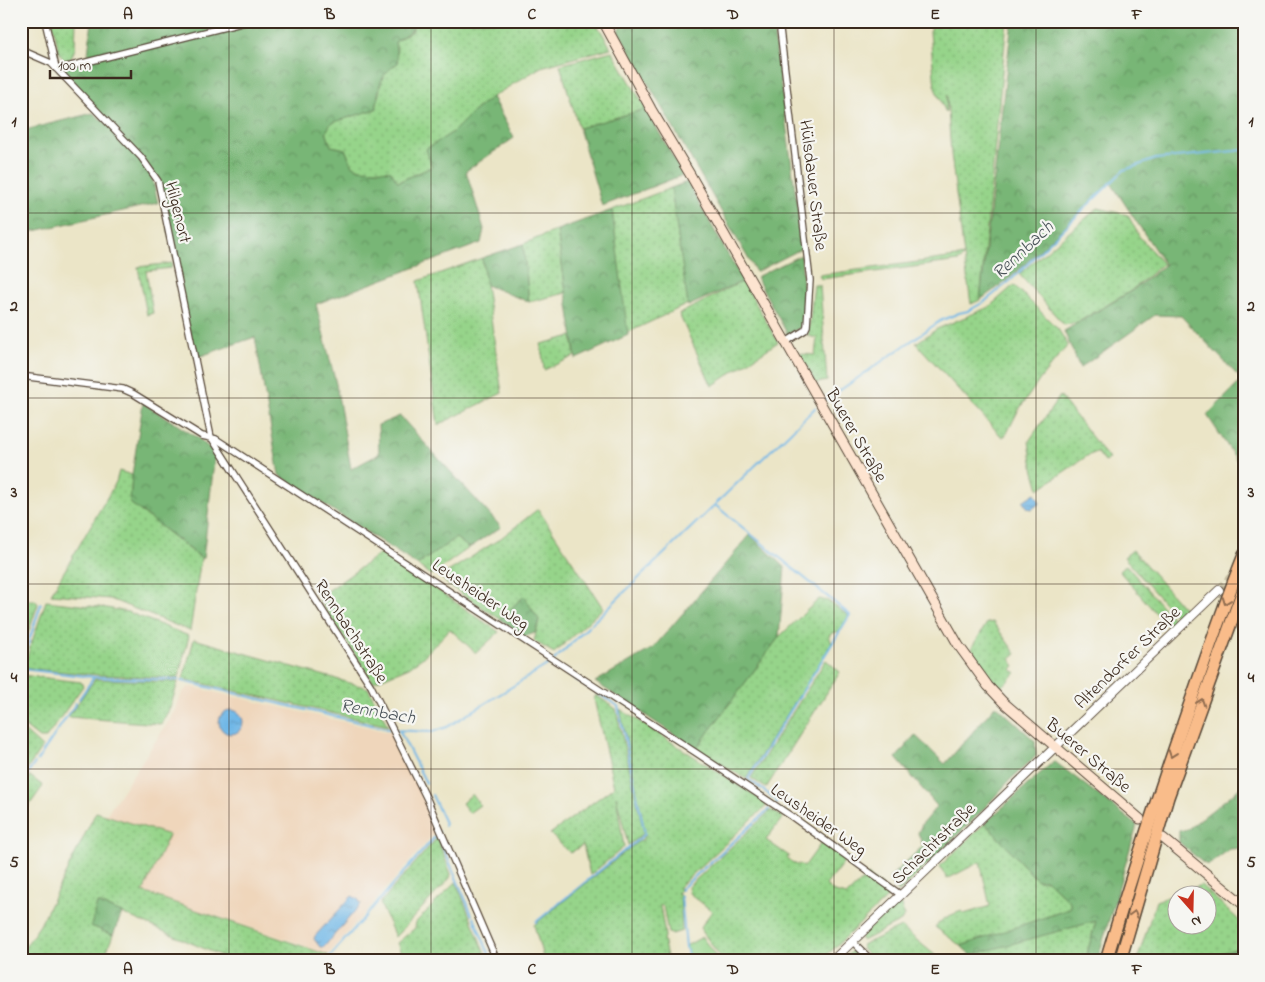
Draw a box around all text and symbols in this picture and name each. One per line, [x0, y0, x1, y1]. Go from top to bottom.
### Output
text: A [123, 3, 133, 27]
text: B [324, 3, 336, 27]
text: C [528, 3, 537, 27]
text: D [726, 3, 739, 27]
text: E [930, 3, 940, 27]
text: F [1131, 3, 1143, 27]
scale bar [50, 48, 131, 80]
text: 100 m [58, 55, 91, 77]
text: 1 [11, 110, 17, 134]
text: 1 [1248, 110, 1254, 134]
street label: Hülsdauer Straße [791, 118, 833, 253]
street label: Hilgenort [156, 179, 197, 246]
water label: Rennbach [987, 215, 1061, 286]
text: 2 [9, 295, 18, 319]
text: 2 [1246, 295, 1255, 319]
street label: Buerer Straße [817, 383, 893, 489]
text: 3 [10, 481, 18, 505]
text: 3 [1247, 481, 1255, 505]
street label: Leusheider Weg [425, 553, 534, 639]
street label: Rennbachstraße [307, 575, 394, 690]
one-way arrow [1222, 596, 1232, 604]
street label: Altendorfer Straße [1069, 600, 1188, 716]
text: 4 [10, 666, 18, 690]
text: 4 [1247, 666, 1255, 690]
water label: Rennbach [338, 693, 418, 732]
one-way arrow [1196, 698, 1206, 707]
street label: Buerer Straße [1039, 712, 1137, 801]
one-way arrow [1168, 749, 1178, 758]
street label: Leusheider Weg [764, 778, 871, 864]
street label: Schachtstraße [886, 797, 983, 891]
text: 5 [9, 851, 19, 875]
text: 5 [1246, 851, 1256, 875]
north arrow [1168, 884, 1218, 934]
text: N [1188, 909, 1204, 932]
one-way arrow [1128, 910, 1138, 919]
text: A [123, 958, 133, 982]
text: B [324, 958, 336, 982]
text: C [528, 958, 537, 982]
text: D [726, 958, 739, 982]
text: E [930, 958, 940, 982]
text: F [1131, 958, 1143, 982]

